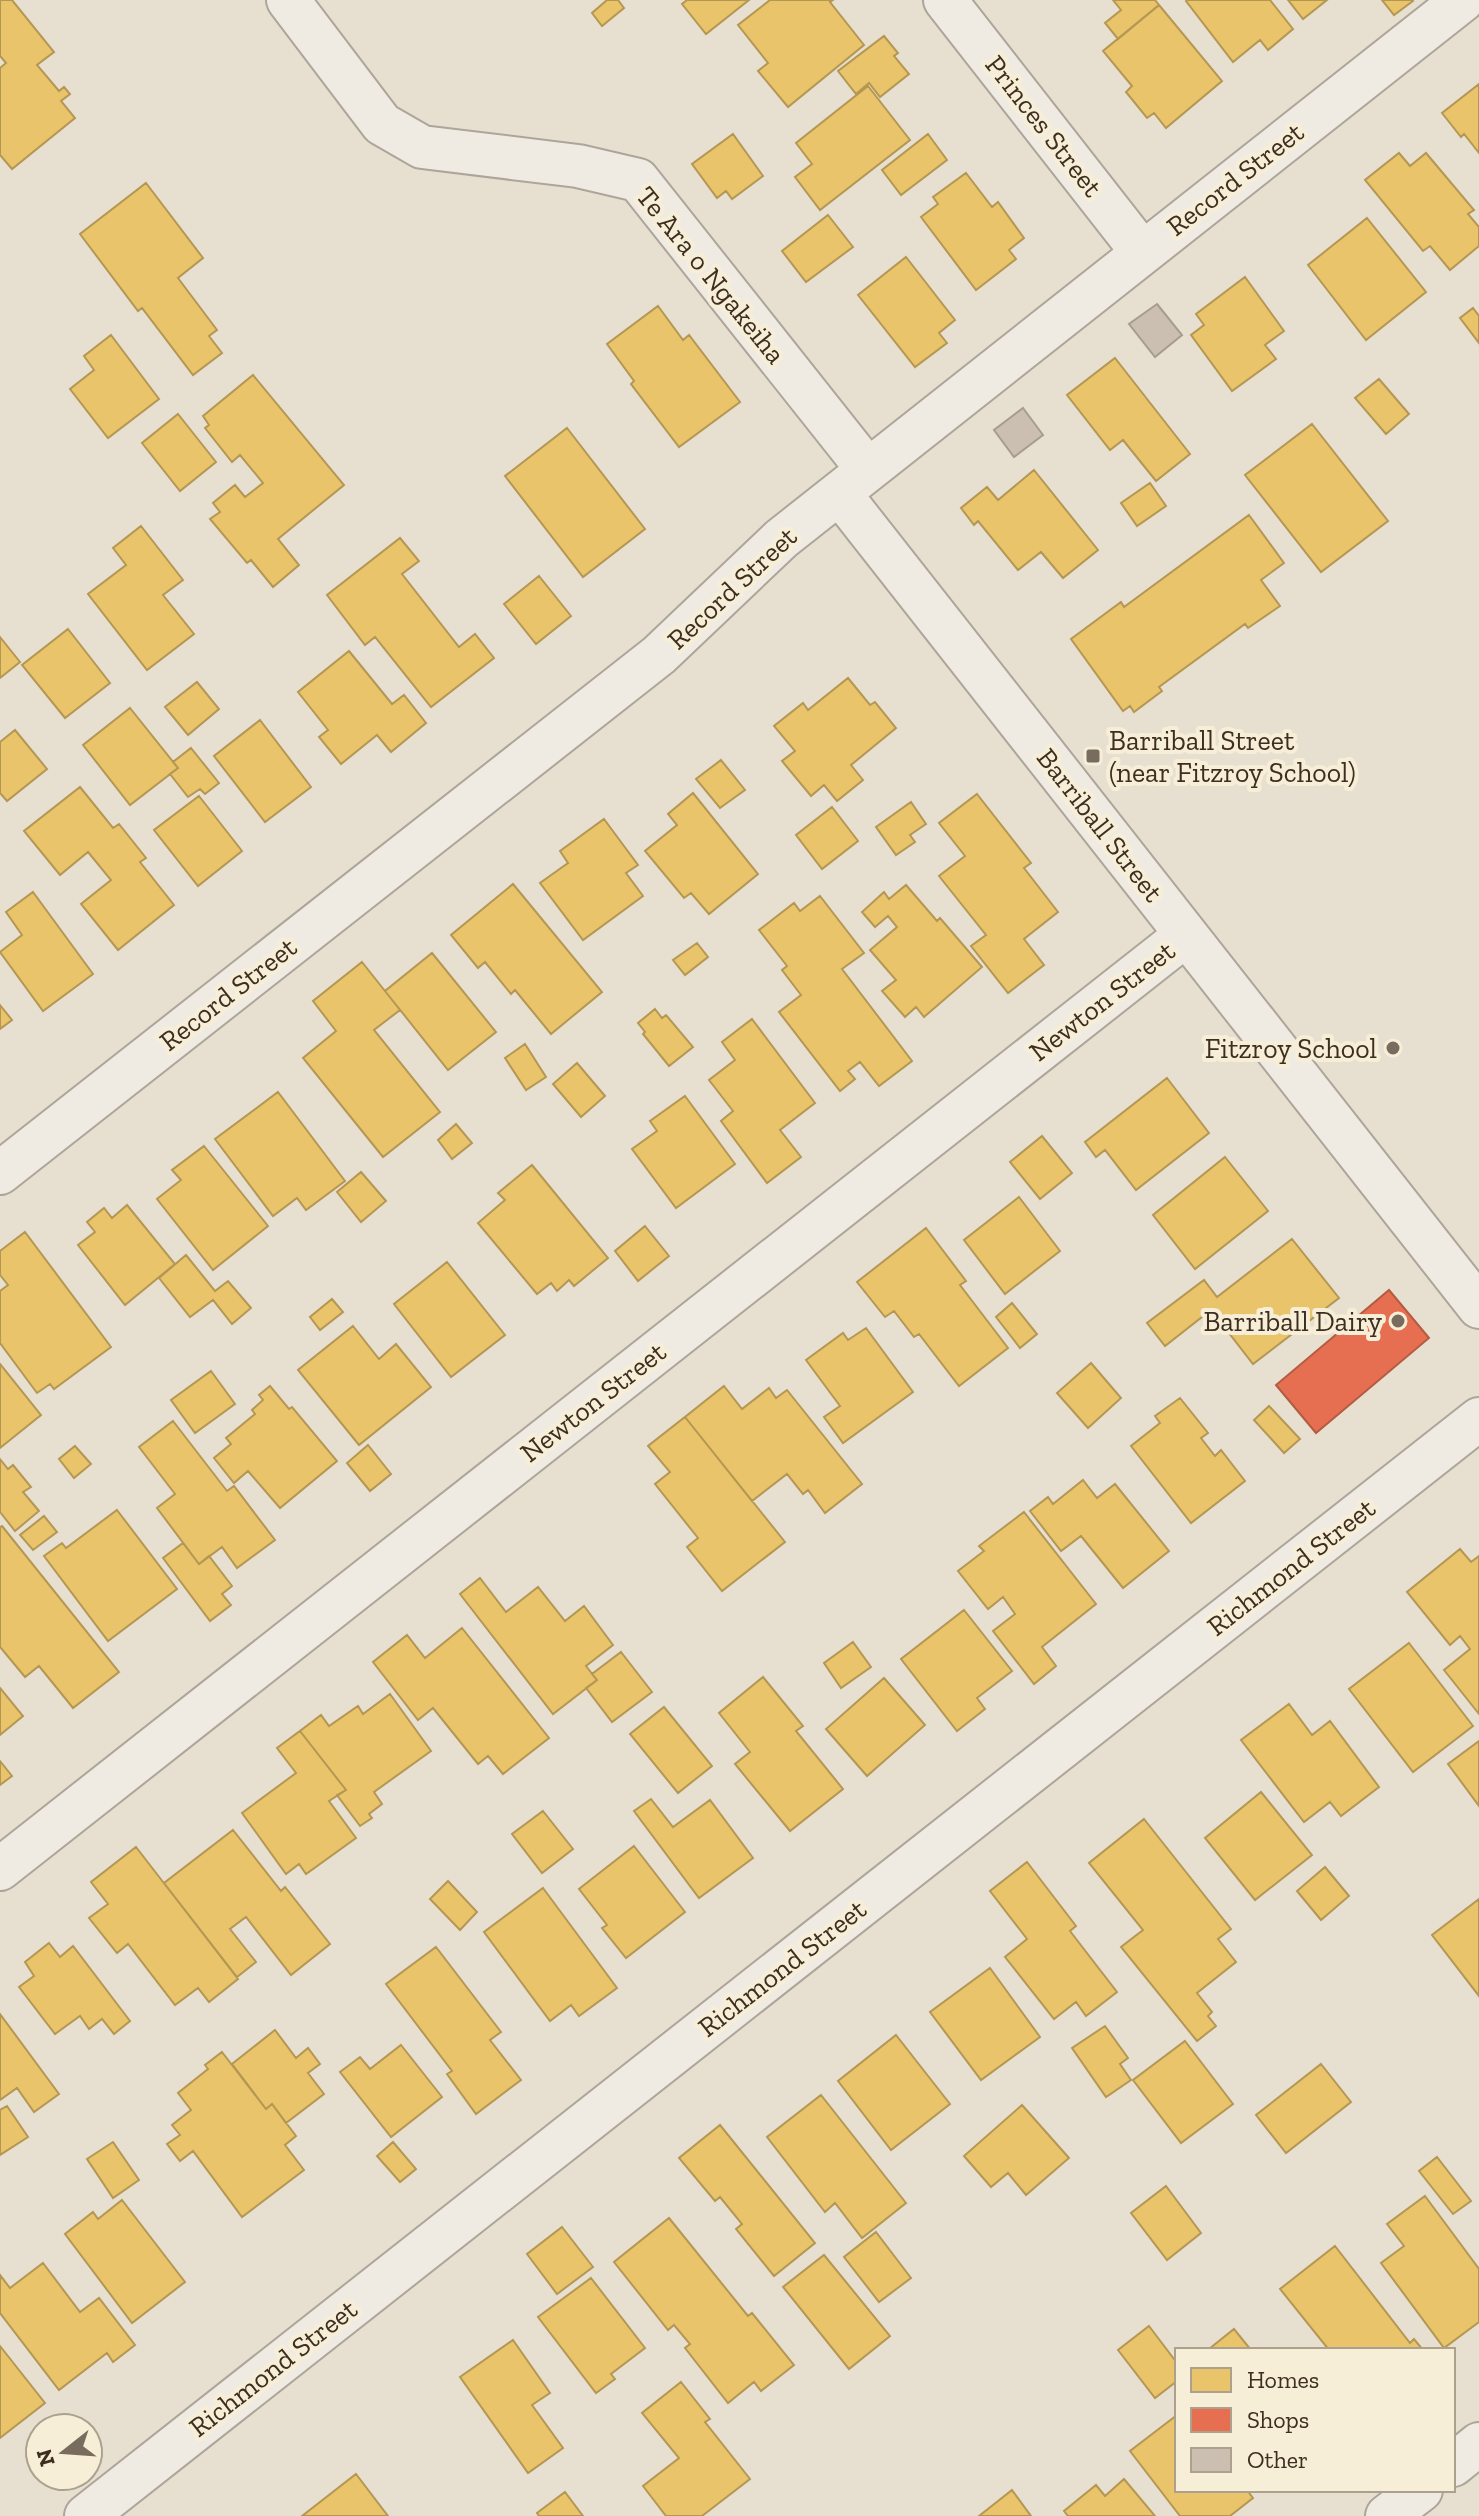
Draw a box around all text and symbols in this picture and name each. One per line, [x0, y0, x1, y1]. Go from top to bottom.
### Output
street label: Princes Street [979, 49, 1110, 204]
street label: Record Street [1160, 115, 1311, 243]
street label: Te Ara o Ngakeiha [630, 180, 793, 370]
street label: Record Street [661, 519, 804, 656]
place label: Barriball Street (near Fitzroy School) [1109, 724, 1356, 789]
street label: Barriball Street [1030, 742, 1170, 909]
marker: Barriball Street (near Fitzroy School) [1084, 747, 1102, 765]
street label: Record Street [153, 930, 304, 1058]
street label: Newton Street [1023, 934, 1182, 1068]
place label: Fitzroy School [1205, 1032, 1377, 1065]
marker: Fitzroy School [1384, 1039, 1402, 1057]
place label: Barriball Dairy [1203, 1305, 1383, 1338]
marker: Barriball Dairy [1389, 1312, 1407, 1330]
street label: Newton Street [514, 1335, 673, 1469]
street label: Richmond Street [1201, 1491, 1382, 1643]
street label: Richmond Street [692, 1892, 873, 2044]
street label: Richmond Street [183, 2292, 364, 2444]
legend [1175, 2348, 1455, 2492]
text: Homes [1247, 2365, 1319, 2394]
text: Shops [1247, 2405, 1309, 2434]
north arrow [24, 2412, 104, 2492]
text: N [30, 2445, 61, 2470]
text: Other [1247, 2445, 1308, 2474]

